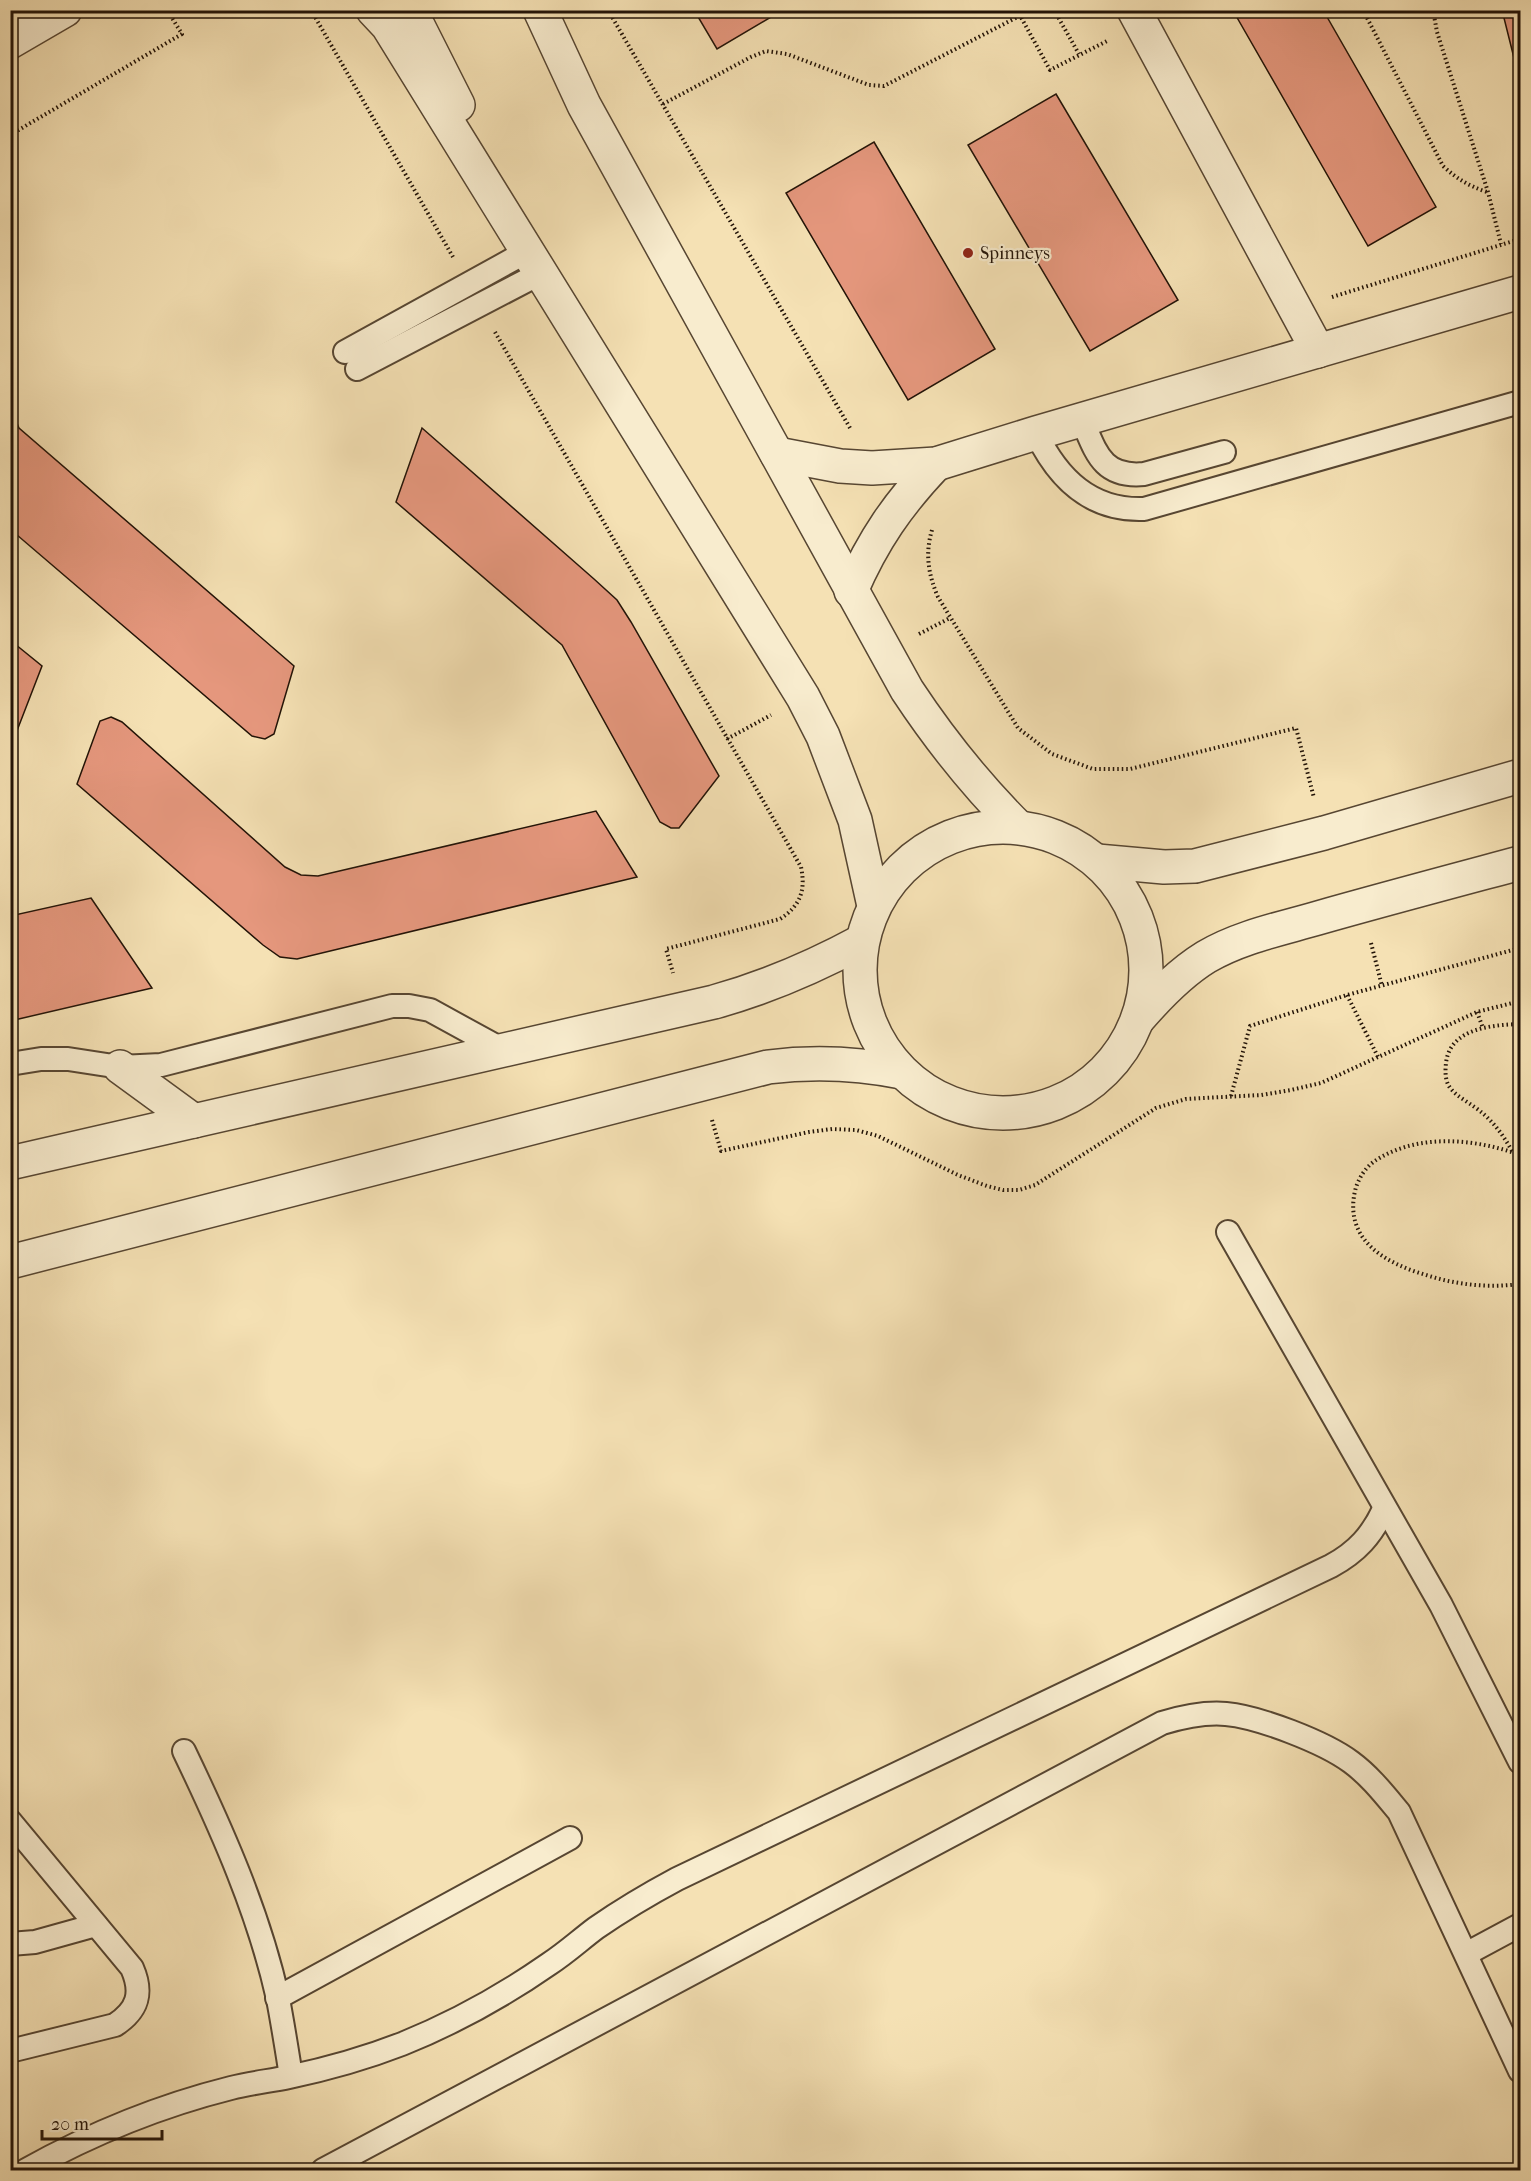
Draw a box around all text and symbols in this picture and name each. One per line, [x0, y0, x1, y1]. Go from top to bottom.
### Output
place label: Spinneys [980, 243, 1050, 264]
marker: Spinneys [961, 246, 975, 260]
scale bar [42, 2103, 162, 2141]
text: 20 m [51, 2114, 89, 2135]

